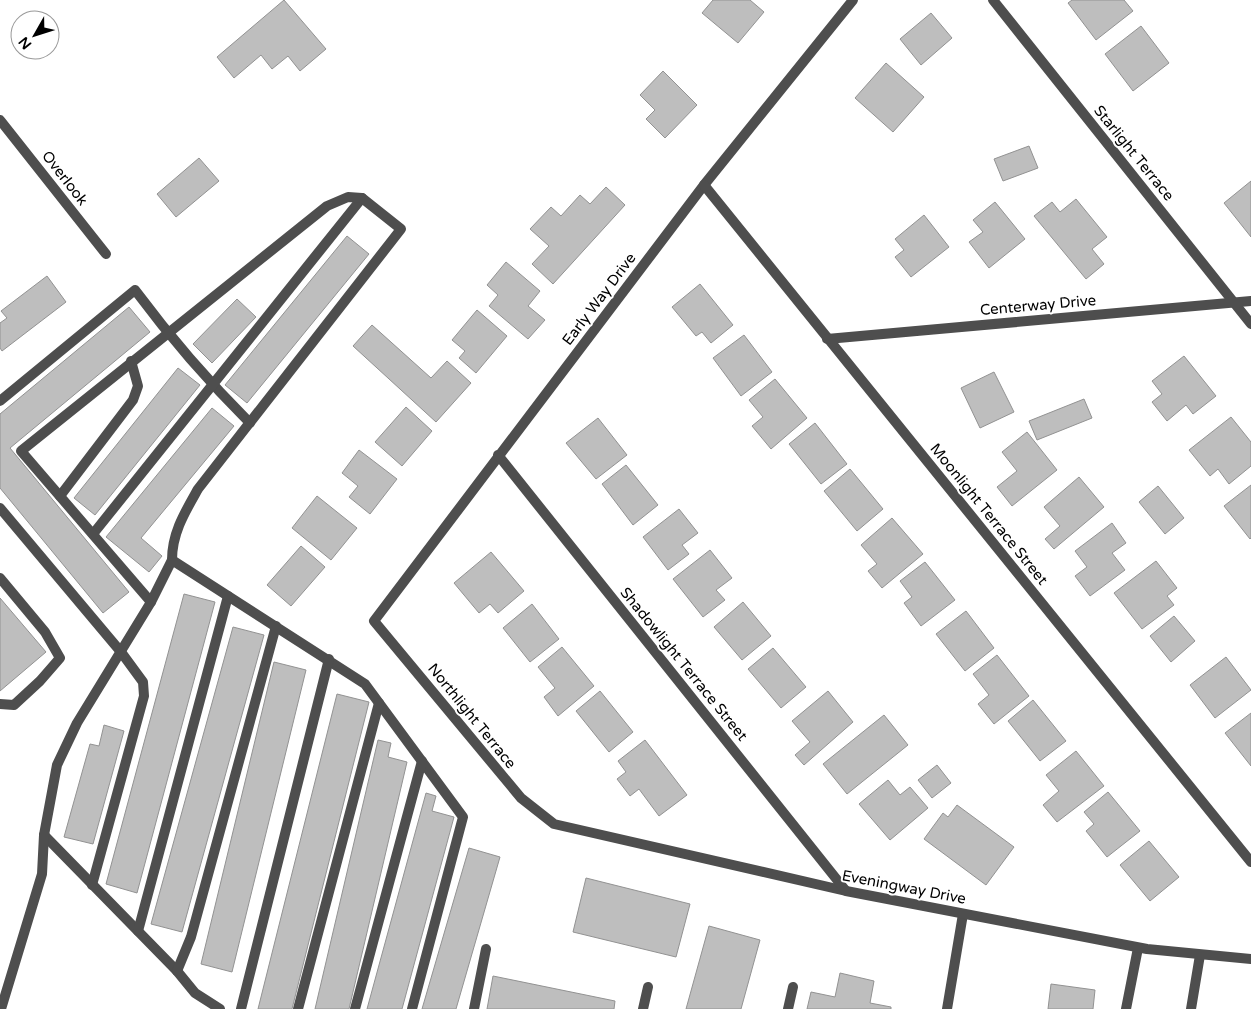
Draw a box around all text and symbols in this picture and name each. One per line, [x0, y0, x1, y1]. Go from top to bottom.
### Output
north arrow [10, 10, 60, 60]
text: N [15, 33, 35, 53]
street label: Starlight Terrace [1090, 102, 1178, 204]
street label: Overlook [38, 147, 92, 209]
street label: Early Way Drive [558, 249, 640, 349]
street label: Centerway Drive [979, 291, 1097, 319]
street label: Moonlight Terrace Street [926, 440, 1052, 589]
street label: Shadowlight Terrace Street [616, 584, 752, 745]
street label: Northlight Terrace [424, 660, 520, 772]
street label: Eveningway Drive [840, 866, 968, 908]

